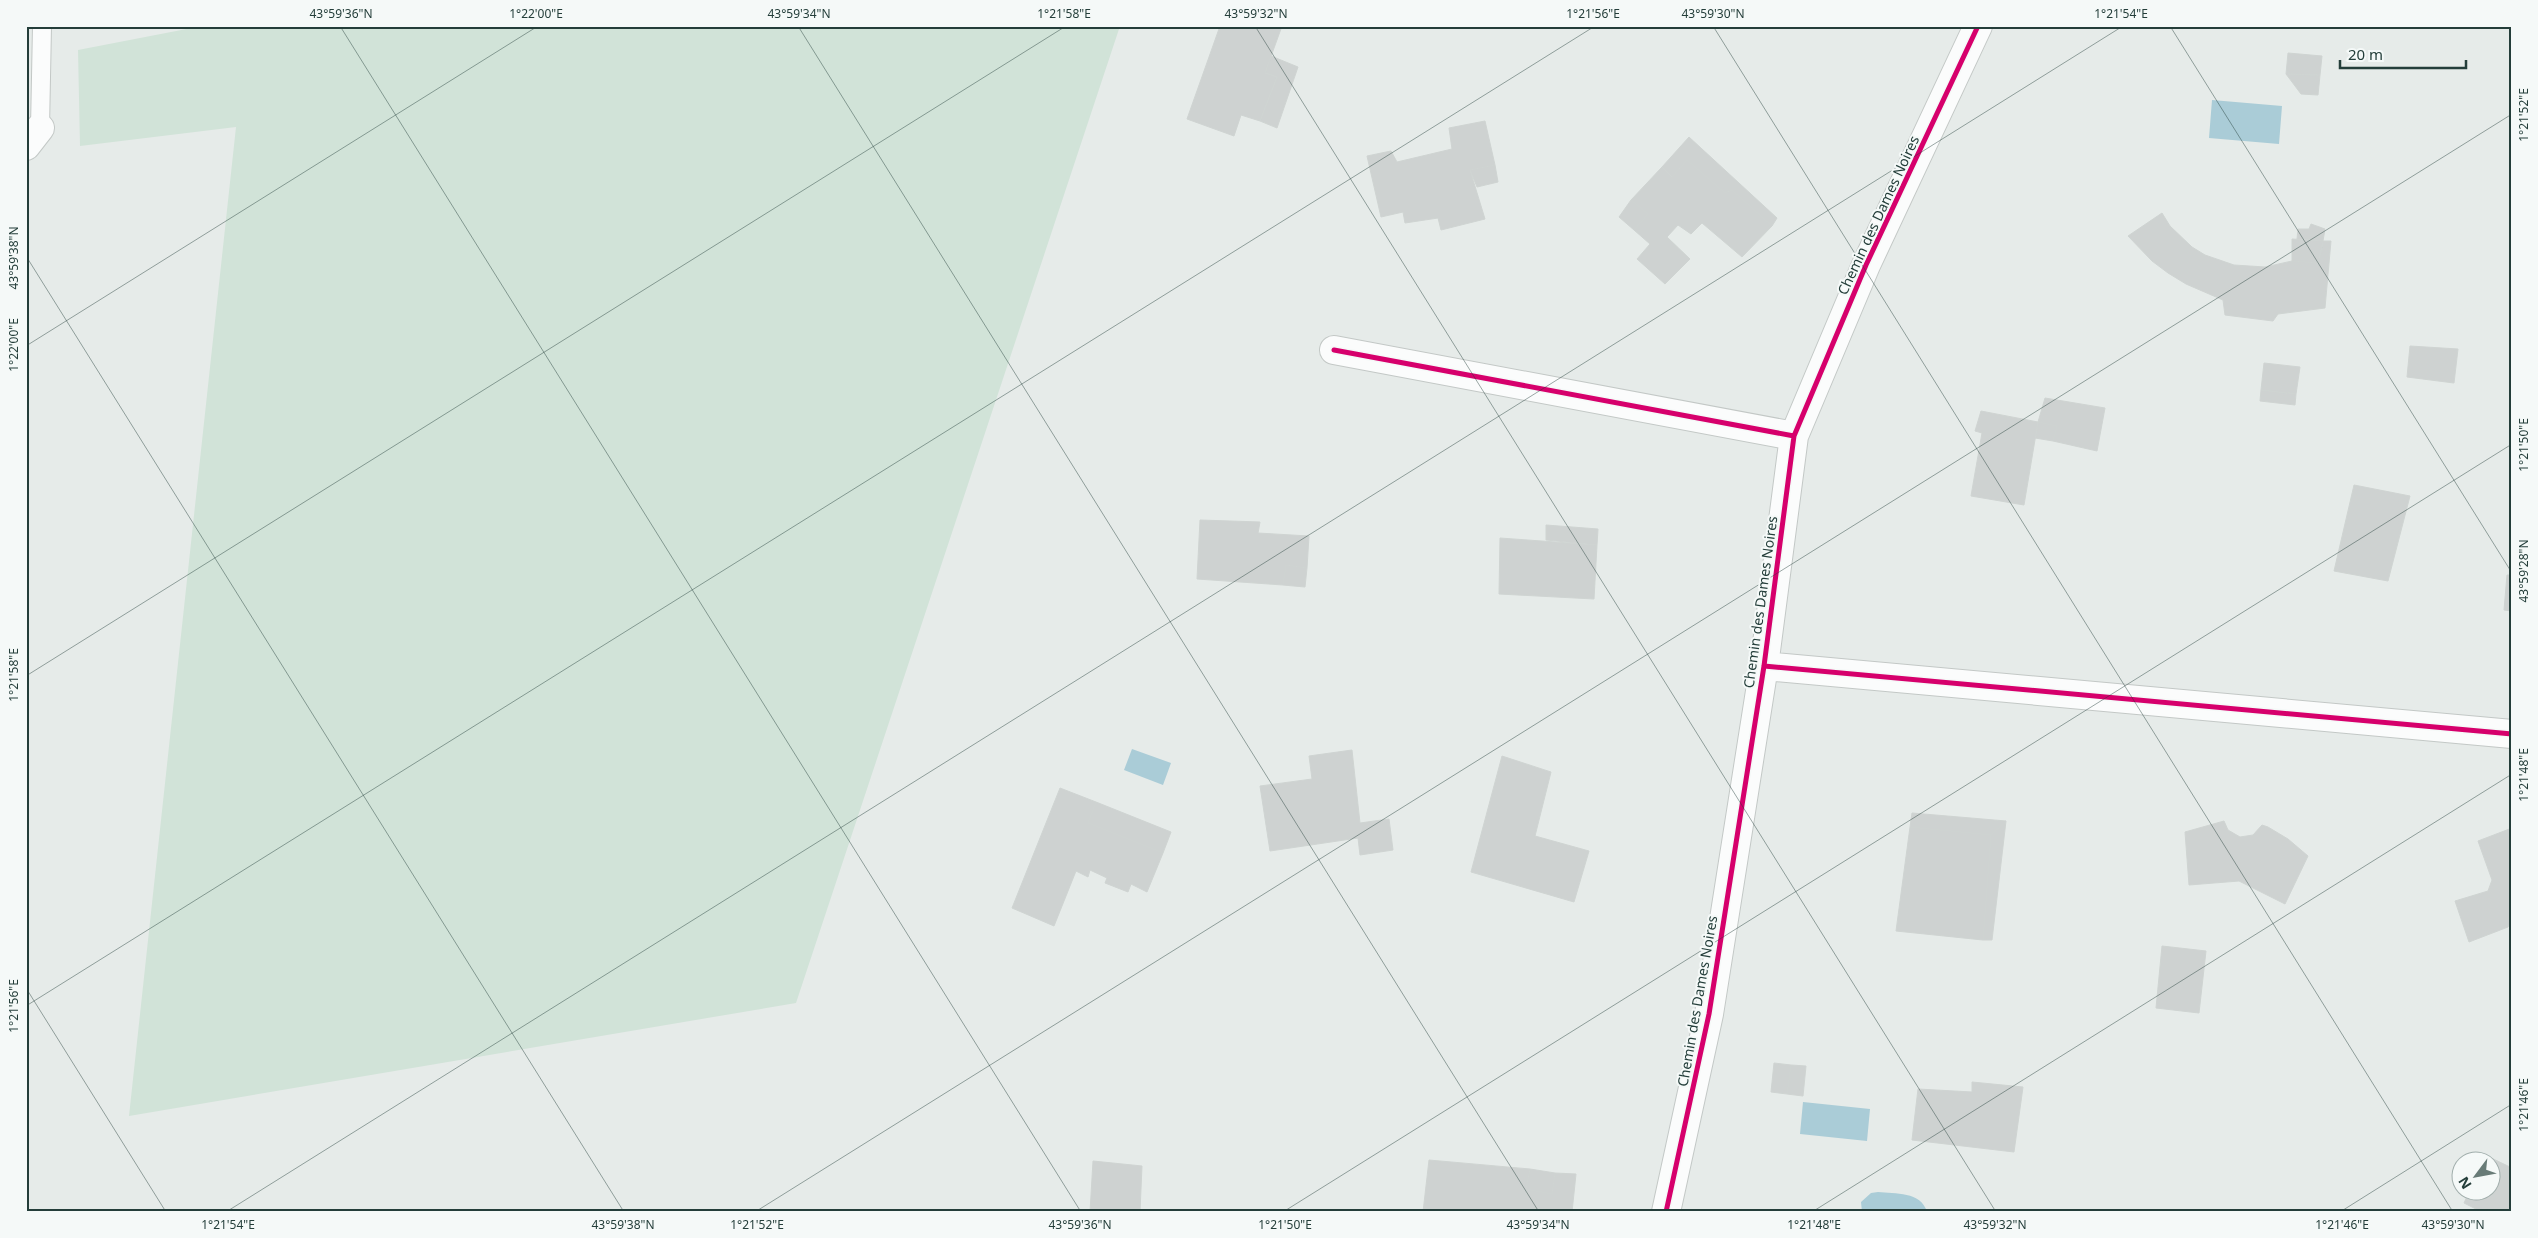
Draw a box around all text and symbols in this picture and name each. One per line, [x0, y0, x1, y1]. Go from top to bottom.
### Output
text: 43°59'36"N [309, 5, 373, 22]
text: 1°22'00"E [509, 5, 563, 22]
text: 43°59'34"N [767, 5, 831, 22]
text: 1°21'58"E [1037, 5, 1091, 22]
text: 43°59'32"N [1224, 5, 1288, 22]
text: 1°21'56"E [1566, 5, 1620, 22]
text: 43°59'30"N [1681, 5, 1745, 22]
text: 1°21'54"E [2094, 5, 2148, 22]
scale bar [2340, 38, 2467, 70]
text: 20 m [2348, 44, 2383, 64]
text: 1°21'52"E [2515, 88, 2532, 142]
street label: Chemin des Dames Noires [1833, 132, 1923, 298]
text: 43°59'38"N [5, 226, 22, 290]
text: 1°22'00"E [5, 318, 22, 372]
text: 1°21'50"E [2515, 418, 2532, 472]
street label: Chemin des Dames Noires [1739, 514, 1782, 689]
text: 43°59'28"N [2515, 539, 2532, 603]
text: 1°21'58"E [5, 648, 22, 702]
text: 1°21'48"E [2515, 748, 2532, 802]
street label: Chemin des Dames Noires [1673, 914, 1721, 1088]
text: 1°21'56"E [5, 979, 22, 1033]
text: 1°21'46"E [2515, 1078, 2532, 1132]
north arrow [2450, 1150, 2500, 1200]
text: N [2453, 1173, 2476, 1193]
text: 1°21'54"E [201, 1216, 255, 1233]
text: 43°59'38"N [591, 1216, 655, 1233]
text: 1°21'52"E [730, 1216, 784, 1233]
text: 43°59'36"N [1048, 1216, 1112, 1233]
text: 1°21'50"E [1258, 1216, 1312, 1233]
text: 43°59'34"N [1506, 1216, 1570, 1233]
text: 1°21'48"E [1787, 1216, 1841, 1233]
text: 43°59'32"N [1963, 1216, 2027, 1233]
text: 1°21'46"E [2315, 1216, 2369, 1233]
text: 43°59'30"N [2421, 1216, 2485, 1233]

